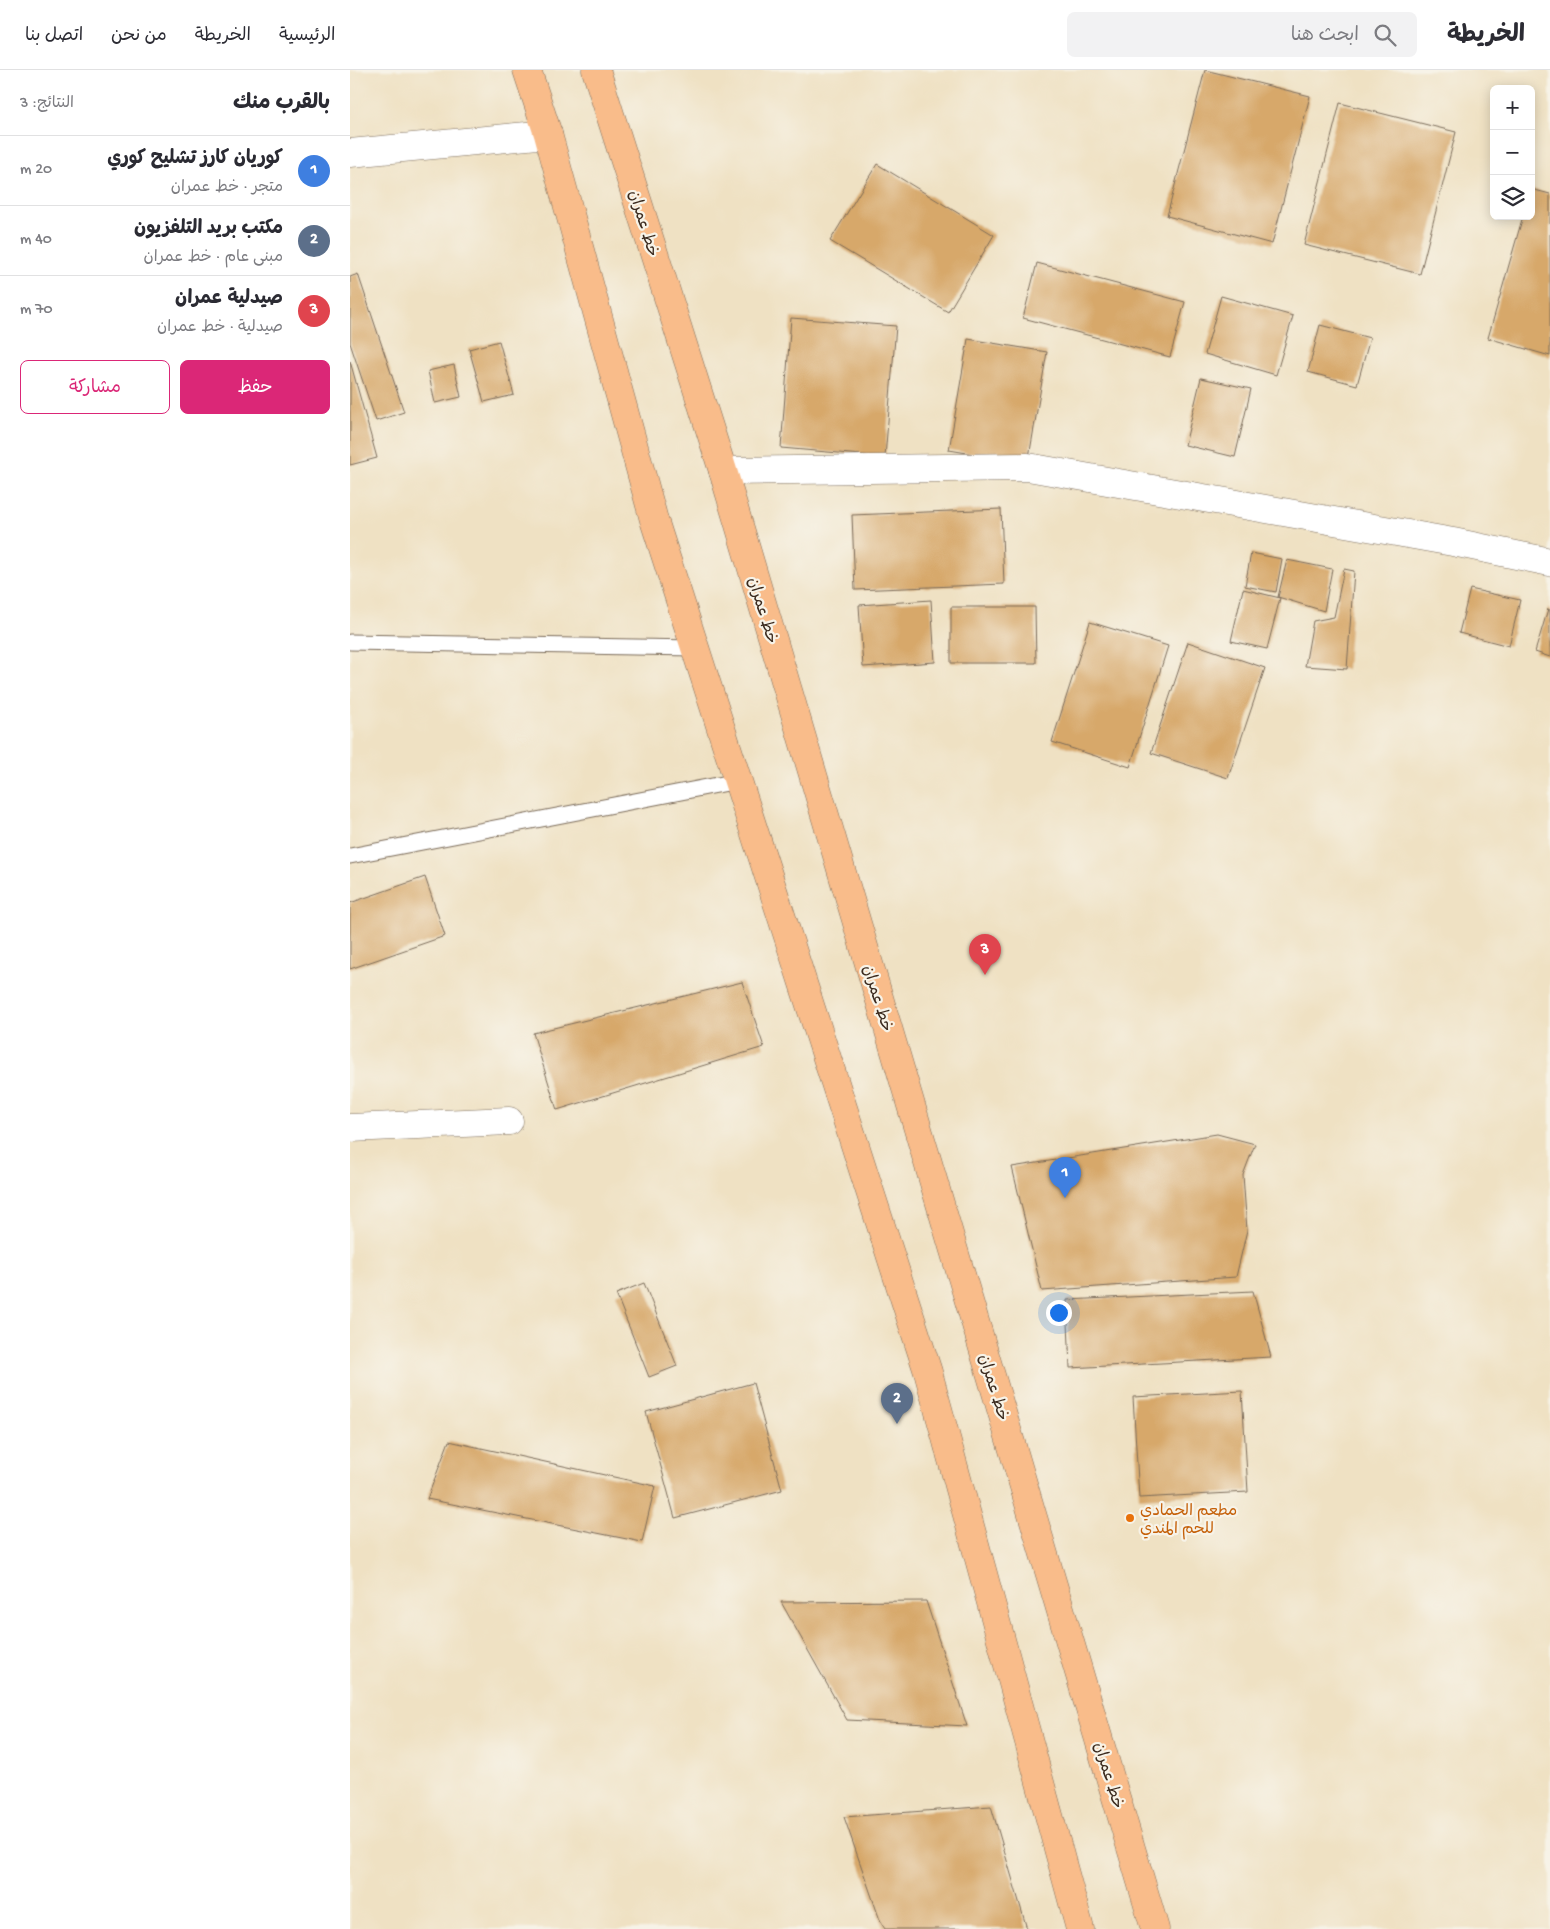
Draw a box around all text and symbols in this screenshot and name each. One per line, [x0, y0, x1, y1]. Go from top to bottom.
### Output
search box [1067, 12, 1417, 57]
icon: search [1371, 21, 1399, 49]
text: الخريطة [1447, 22, 1525, 51]
text: ابحث هنا [1291, 25, 1359, 48]
text: اتصل بنا [25, 26, 83, 47]
text: من نحن [111, 26, 167, 47]
text: الخريطة [195, 26, 251, 47]
text: الرئيسية [279, 26, 335, 47]
map controls [1490, 85, 1535, 220]
button: + [1490, 85, 1535, 130]
text: بالقرب منك [233, 92, 330, 117]
text: النتائج: 3 [20, 95, 74, 114]
button: − [1490, 130, 1535, 175]
text: كوريان كارز تشليح كوري [107, 148, 283, 171]
text: 20 m [20, 161, 52, 180]
text: 1 [311, 161, 317, 180]
button: layers [1490, 175, 1535, 220]
text: متجر · خط عمران [171, 179, 283, 198]
street label: خط عمران [623, 189, 661, 259]
text: مكتب بريد التلفزيون [134, 218, 283, 241]
text: 40 m [20, 231, 52, 250]
text: 2 [310, 231, 318, 250]
text: مبنى عام · خط عمران [143, 249, 283, 268]
text: صيدلية عمران [175, 288, 283, 311]
text: 70 m [20, 301, 53, 320]
text: 3 [310, 301, 318, 320]
text: صيدلية · خط عمران [157, 319, 283, 338]
button: مشاركة [20, 360, 170, 414]
button: حفظ [180, 360, 330, 414]
street label: خط عمران [742, 576, 780, 646]
pin: 3 [969, 934, 1001, 975]
street label: خط عمران [857, 964, 895, 1034]
pin: 1 [1049, 1157, 1081, 1198]
your location [1046, 1300, 1072, 1326]
street label: خط عمران [973, 1353, 1011, 1423]
pin: 2 [881, 1383, 913, 1424]
place label: مطعم الحمادي للحم المندي [1140, 1503, 1237, 1540]
marker: مطعم الحمادي للحم المندي [1124, 1512, 1136, 1524]
street label: خط عمران [1088, 1741, 1126, 1811]

